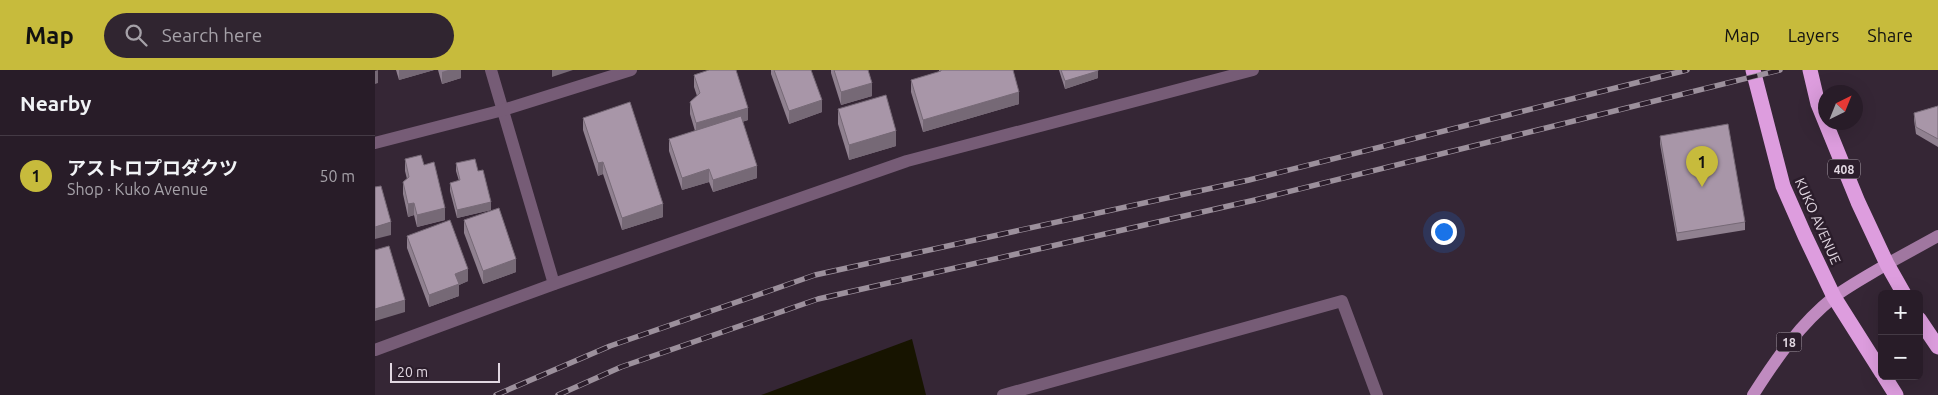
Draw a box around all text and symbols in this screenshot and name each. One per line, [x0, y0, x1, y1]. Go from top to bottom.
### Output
search box [104, 13, 454, 58]
icon: search [122, 21, 150, 49]
text: Map [25, 22, 74, 49]
text: Search here [162, 24, 262, 46]
text: Map [1724, 25, 1760, 45]
text: Layers [1788, 25, 1839, 45]
text: Share [1867, 25, 1913, 45]
north arrow [1818, 85, 1863, 130]
text: Nearby [20, 91, 91, 115]
pin: 1 [1686, 146, 1718, 187]
text: アストロプロダクツ [67, 157, 238, 179]
road number: 408 [1828, 160, 1860, 178]
text: 1 [31, 167, 41, 185]
text: 50 m [319, 167, 355, 185]
street label: KUKO AVENUE [1792, 175, 1844, 267]
text: Shop · Kuko Avenue [67, 180, 208, 198]
your location [1431, 219, 1457, 245]
map controls [1878, 290, 1923, 380]
button: + [1878, 290, 1923, 335]
road number: 18 [1777, 332, 1801, 352]
button: − [1878, 335, 1923, 380]
scale bar [390, 360, 500, 383]
text: 20 m [397, 364, 428, 380]

